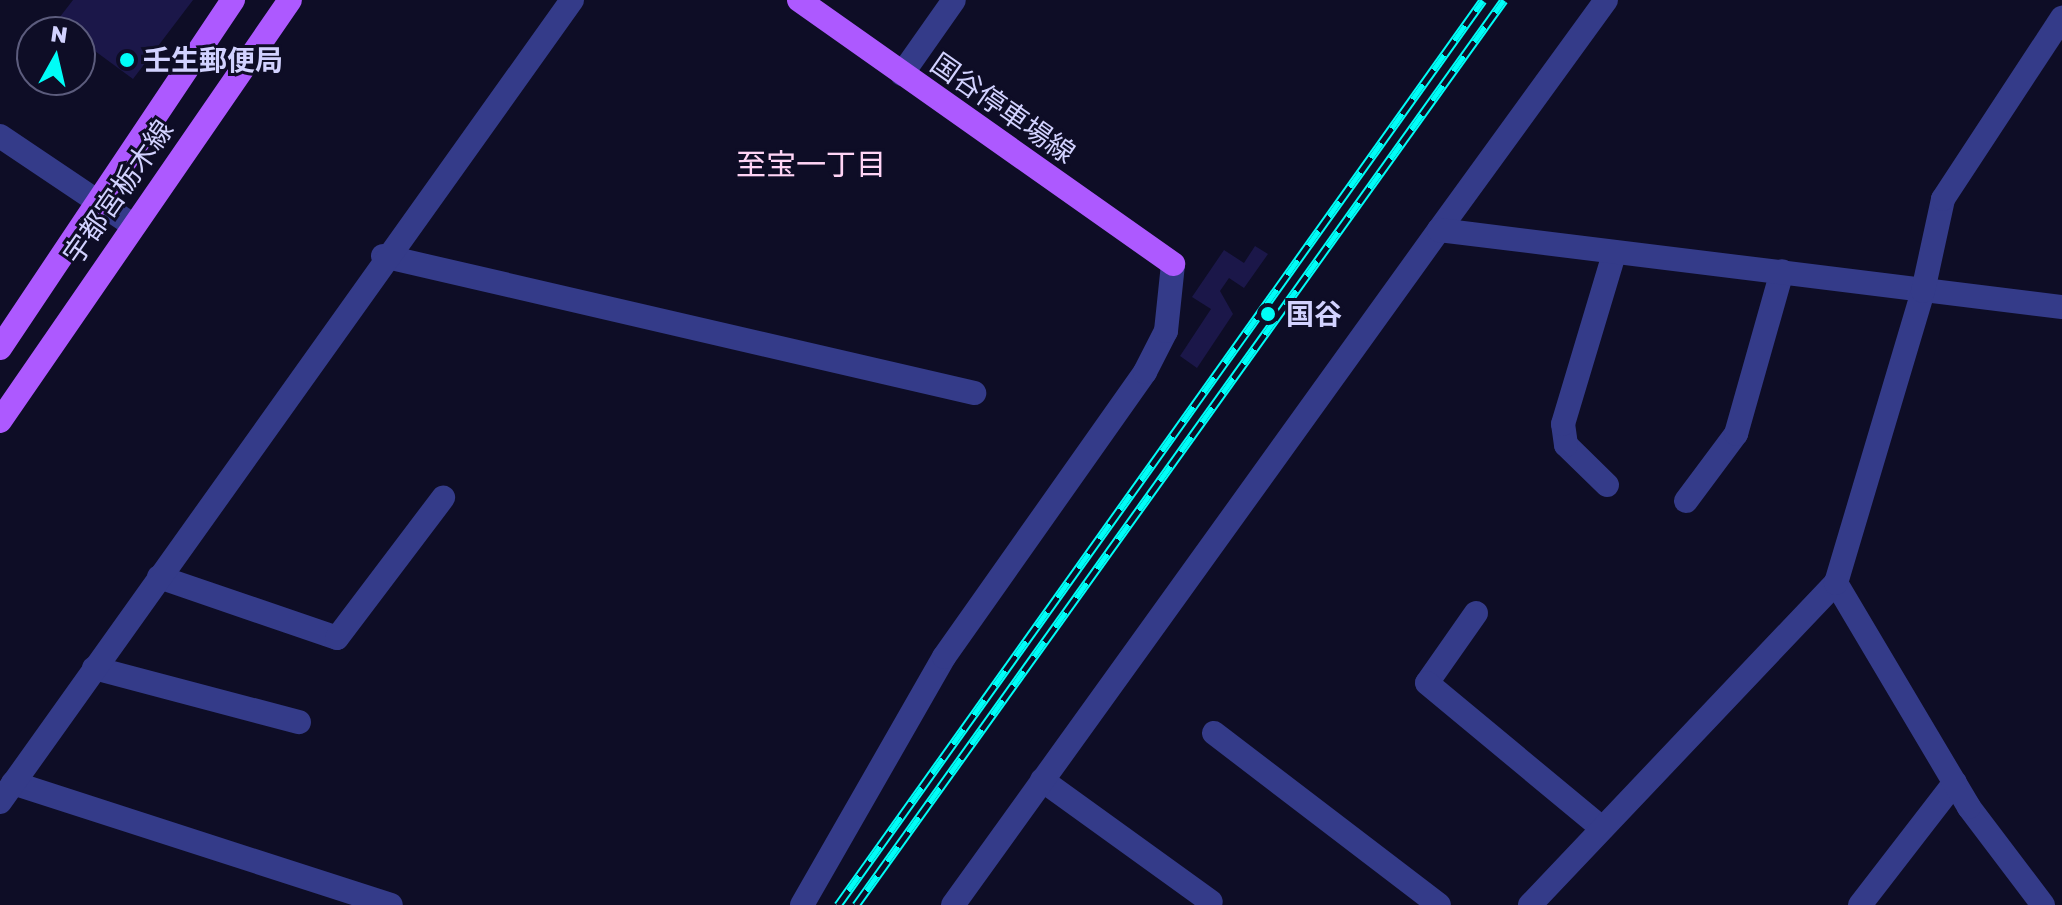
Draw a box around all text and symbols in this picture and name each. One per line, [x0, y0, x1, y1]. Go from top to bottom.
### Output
north arrow [16, 16, 96, 96]
text: N [49, 19, 69, 48]
place label: 壬生郵便局 [143, 43, 283, 77]
street label: 国谷停車場線 [925, 46, 1081, 170]
marker: 壬生郵便局 [118, 51, 136, 69]
street label: 宇都宮栃木線 [56, 114, 180, 270]
district label: 至宝一丁目 [736, 146, 886, 182]
place label: 国谷 [1286, 297, 1342, 331]
marker: 国谷 [1257, 303, 1279, 325]

